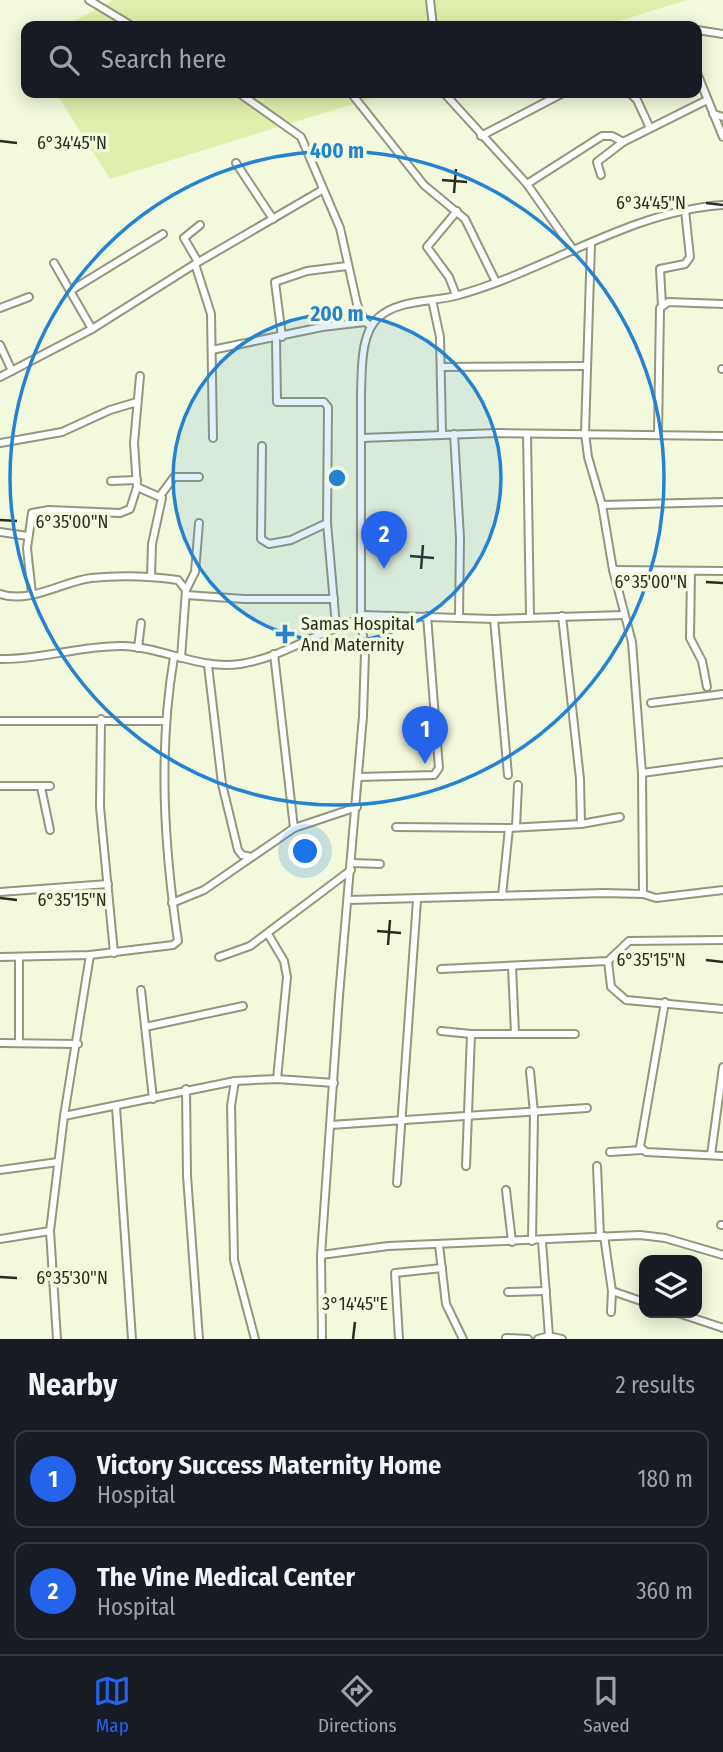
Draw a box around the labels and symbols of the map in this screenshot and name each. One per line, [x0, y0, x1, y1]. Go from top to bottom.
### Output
text: 6°34'45"N [37, 132, 107, 154]
text: 400 m [310, 138, 364, 164]
text: 6°34'45"N [616, 192, 686, 214]
text: 200 m [309, 301, 364, 327]
centre of rings [325, 466, 349, 490]
text: 6°35'00"N [36, 511, 108, 533]
pin: 2 [361, 511, 407, 569]
text: 6°35'00"N [615, 571, 687, 593]
place label: Samas Hospital And Maternity [301, 613, 415, 656]
marker: Samas Hospital And Maternity [275, 624, 295, 644]
pin: 1 [402, 706, 448, 764]
your location [288, 834, 322, 868]
text: 6°35'15"N [37, 889, 107, 911]
text: 6°35'15"N [616, 949, 686, 971]
text: 6°35'30"N [36, 1267, 108, 1289]
text: 3°14'45"E [322, 1293, 388, 1315]

